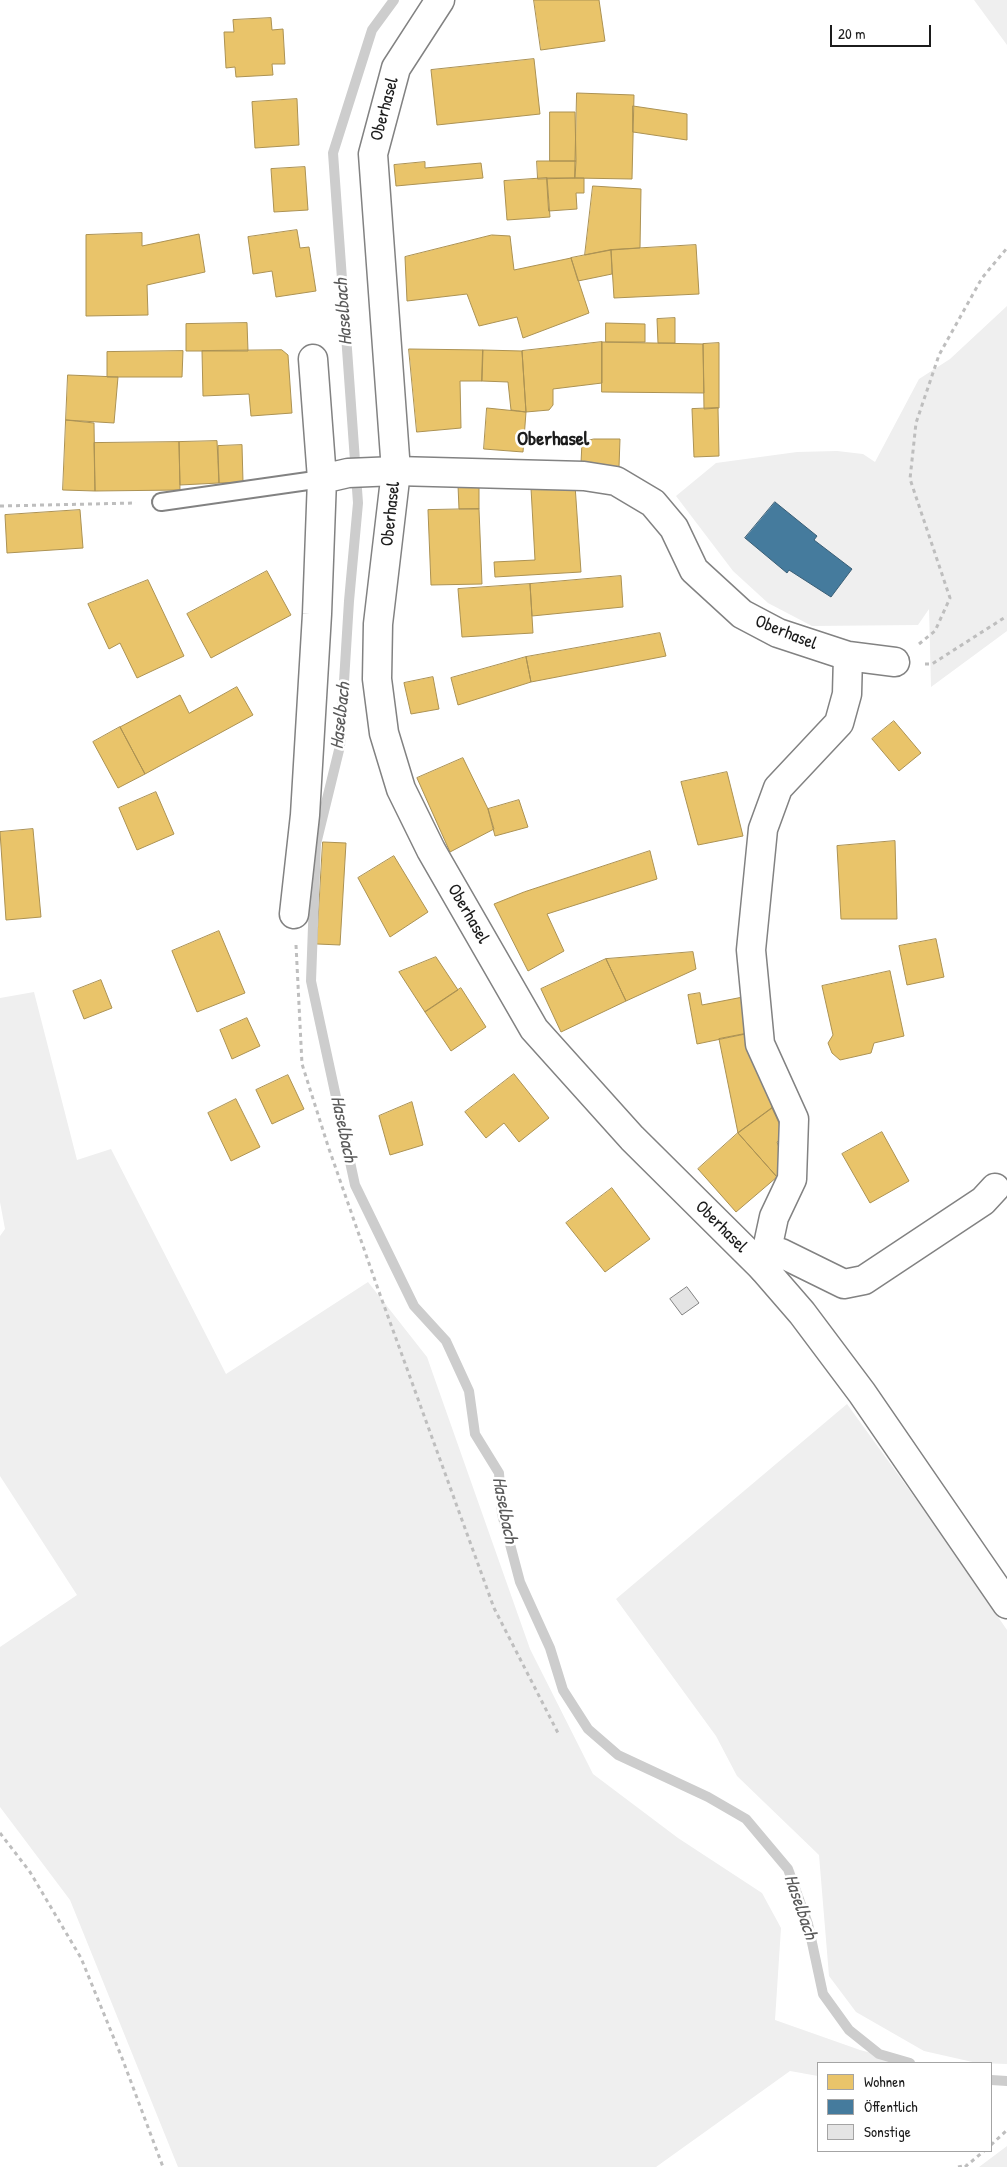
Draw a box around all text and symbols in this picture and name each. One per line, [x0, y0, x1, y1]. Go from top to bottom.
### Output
scale bar [832, 15, 933, 47]
text: 20 m [838, 23, 865, 44]
street label: Oberhasel [366, 75, 404, 143]
water label: Haselbach [330, 278, 358, 346]
district label: Oberhasel [517, 428, 589, 452]
street label: Oberhasel [377, 481, 405, 547]
street label: Oberhasel [752, 611, 820, 655]
water label: Haselbach [326, 682, 356, 750]
street label: Oberhasel [442, 880, 494, 948]
water label: Haselbach [325, 1094, 361, 1164]
street label: Oberhasel [690, 1196, 752, 1258]
water label: Haselbach [486, 1475, 522, 1545]
water label: Haselbach [778, 1872, 822, 1942]
legend [817, 2062, 992, 2152]
text: Wohnen [864, 2071, 905, 2092]
text: Öffentlich [864, 2096, 918, 2117]
text: Sonstige [864, 2121, 911, 2142]

